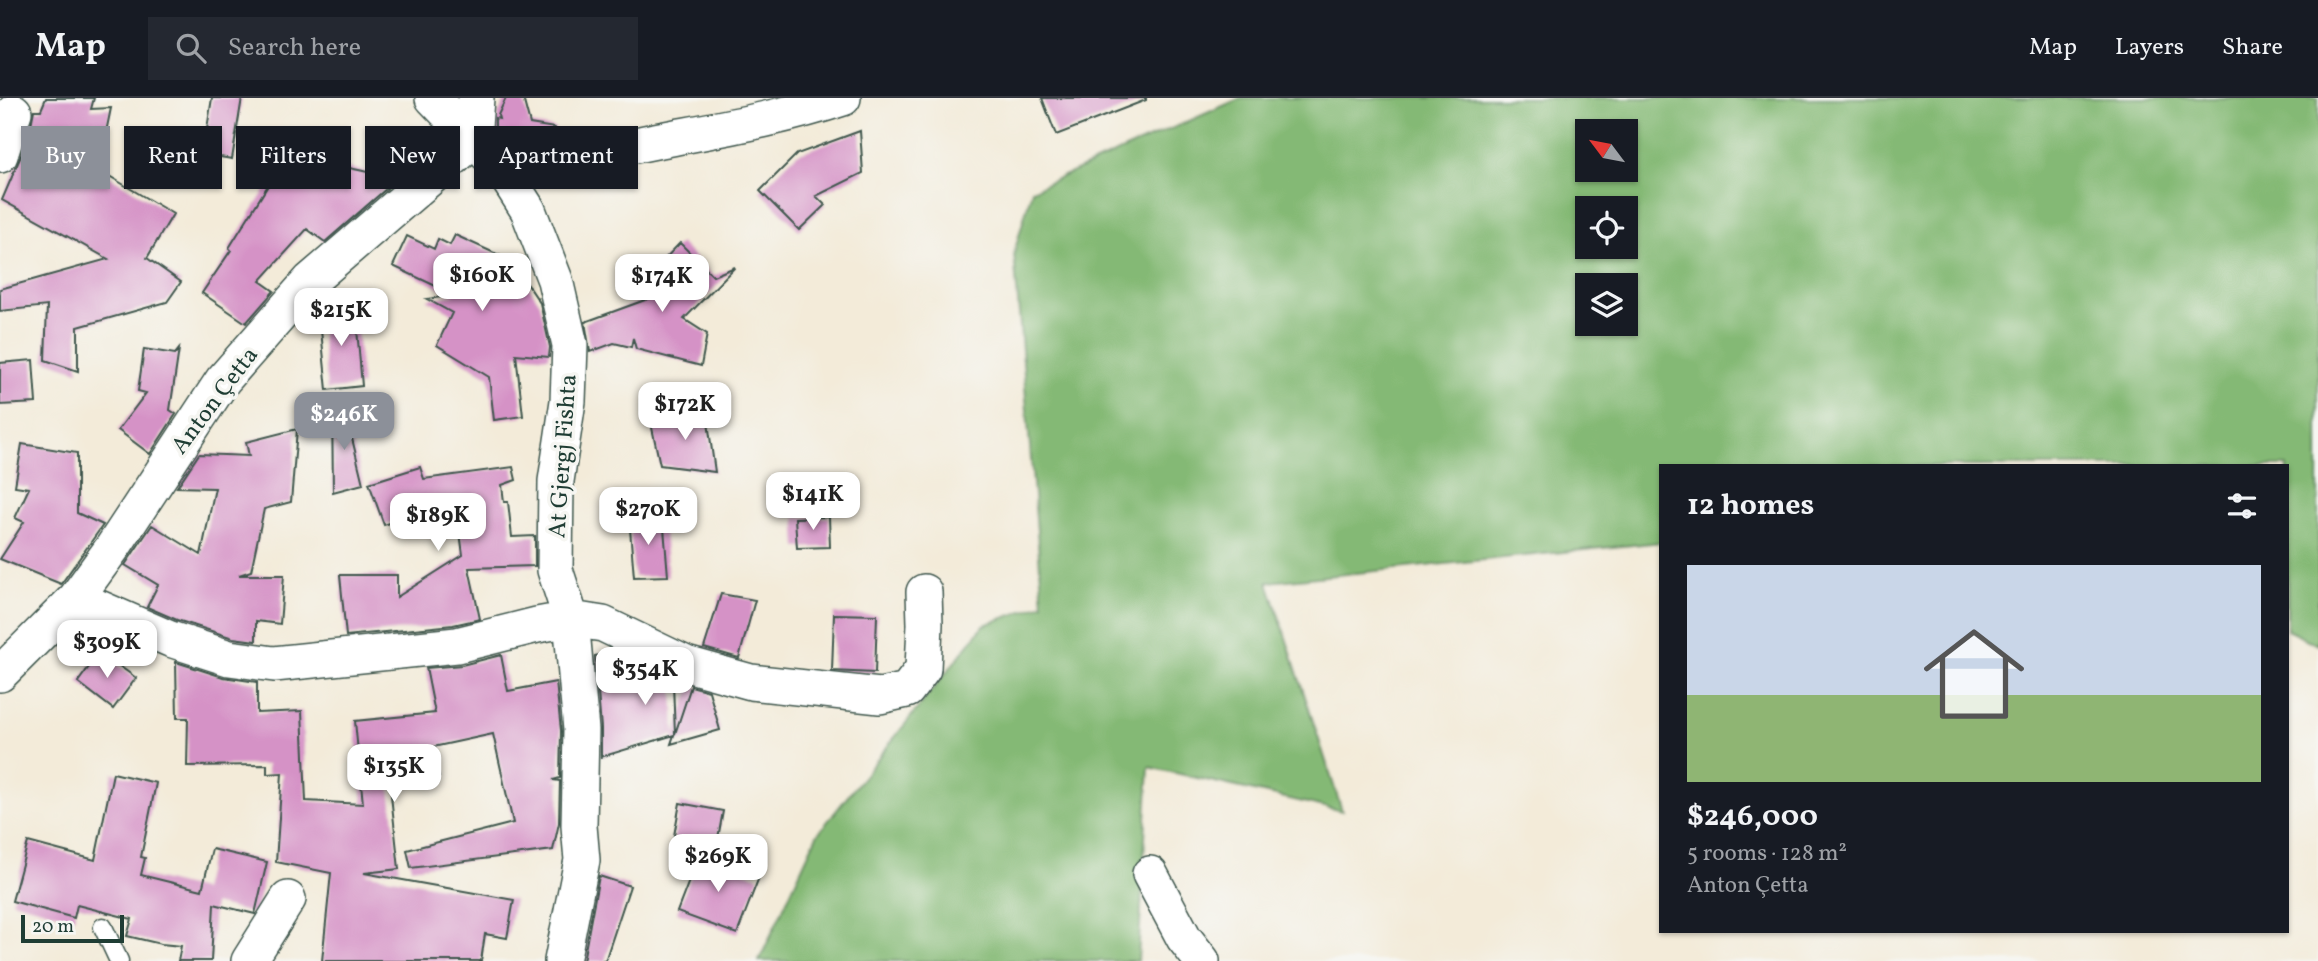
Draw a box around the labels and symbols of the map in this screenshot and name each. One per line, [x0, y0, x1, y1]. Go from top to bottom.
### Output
north arrow [1575, 119, 1638, 182]
pin: $160K [433, 254, 531, 313]
pin: $174K [613, 254, 711, 314]
pin: $215K [292, 288, 390, 348]
street label: Anton Çetta [164, 340, 267, 462]
street label: At Gjergj Fishta [541, 373, 587, 539]
pin: $172K [636, 382, 734, 442]
pin: $246K [295, 392, 393, 452]
pin: $141K [764, 472, 862, 532]
pin: $270K [599, 488, 697, 547]
pin: $189K [389, 494, 487, 553]
pin: $309K [58, 620, 156, 680]
pin: $354K [596, 648, 694, 707]
pin: $135K [345, 744, 443, 804]
pin: $269K [669, 834, 767, 894]
scale bar [21, 912, 124, 944]

